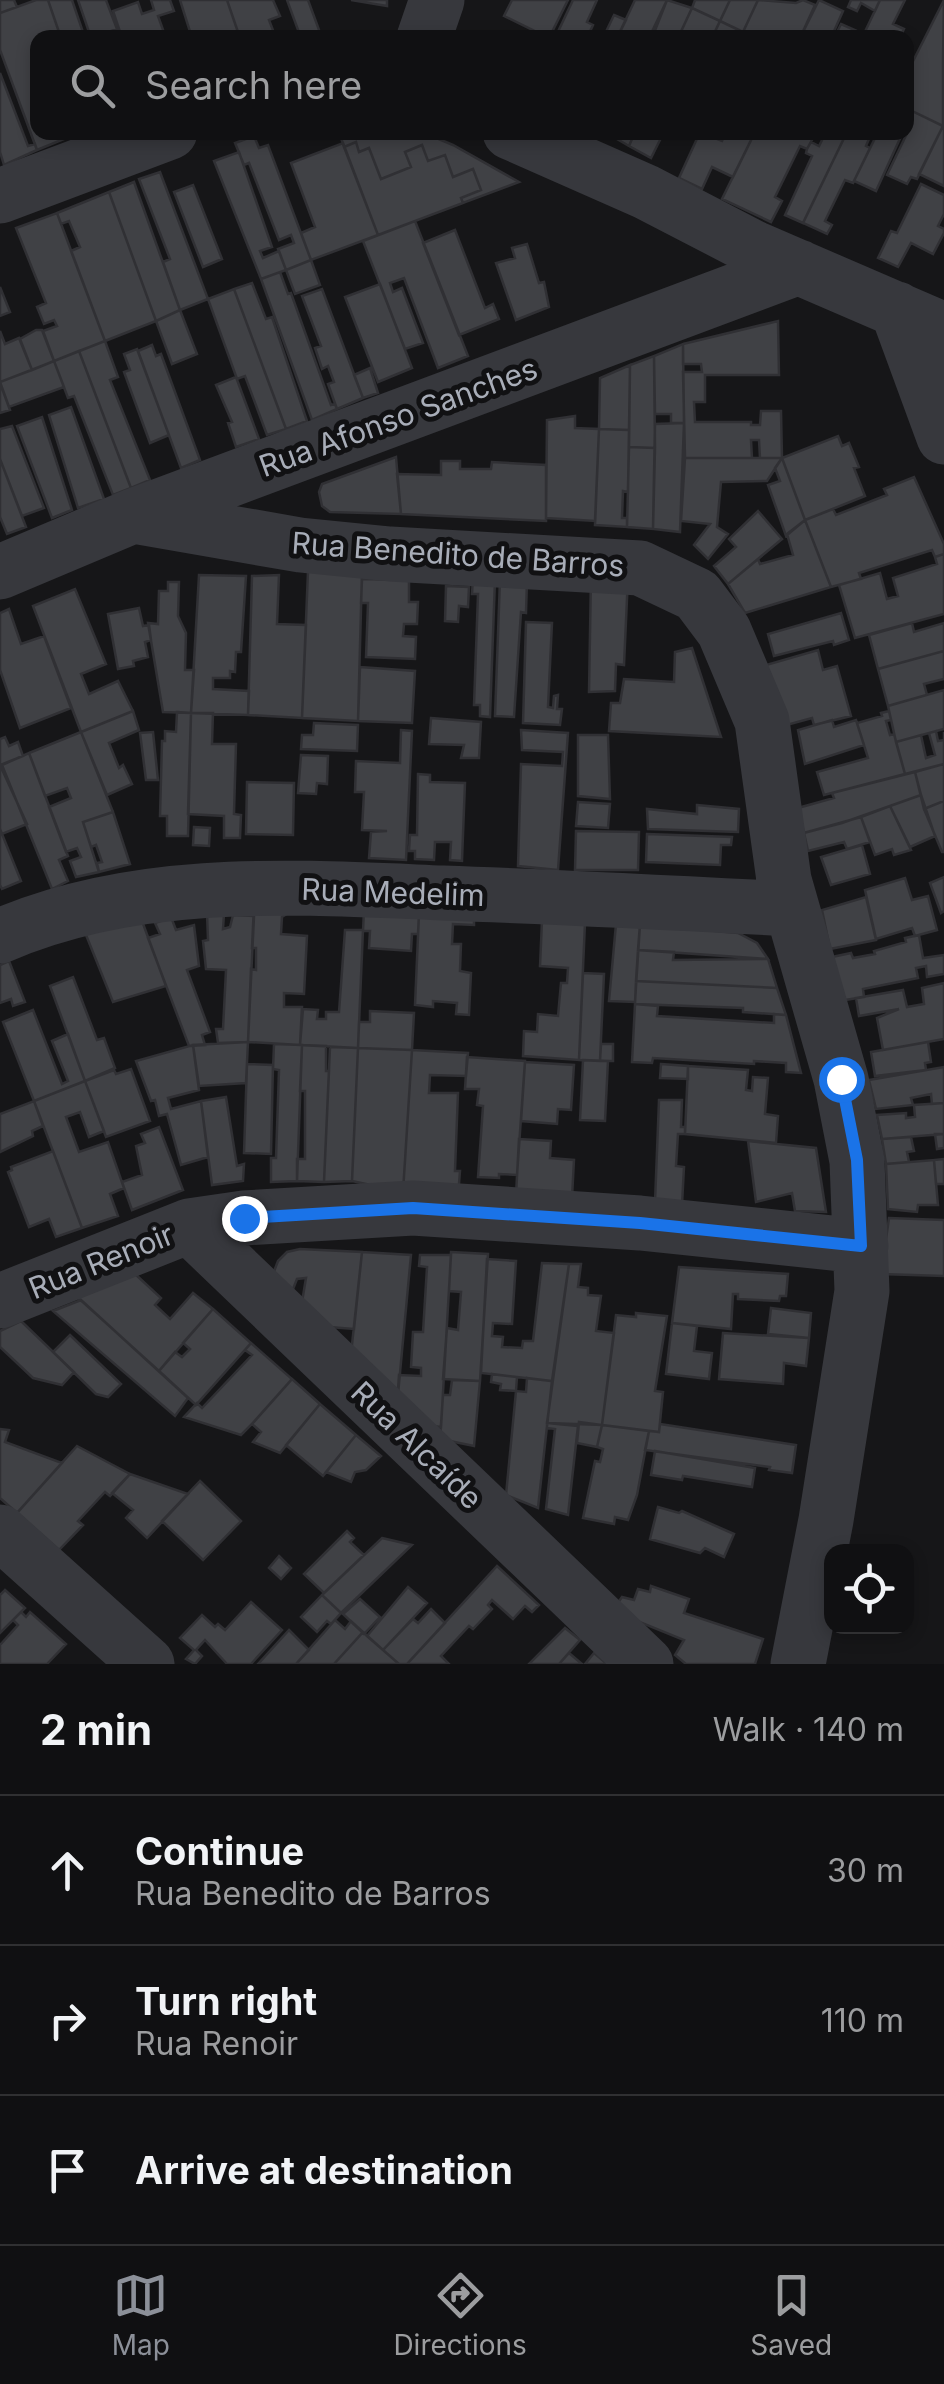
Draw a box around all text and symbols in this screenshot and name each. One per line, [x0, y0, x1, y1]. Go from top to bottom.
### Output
search box [30, 30, 914, 140]
icon: search [65, 58, 120, 113]
text: Search here [145, 62, 362, 108]
street label: Rua Afonso Sanches [254, 350, 542, 484]
street label: Rua Benedito de Barros [290, 524, 626, 584]
street label: Rua Medelim [301, 871, 485, 913]
route start [819, 1057, 865, 1103]
route end [222, 1196, 268, 1242]
street label: Rua Renoir [23, 1216, 179, 1306]
street label: Rua Alcaíde [344, 1374, 490, 1516]
map controls [824, 1544, 914, 1634]
button: locate [824, 1544, 914, 1634]
text: 2 min [40, 1704, 152, 1755]
text: Walk · 140 m [713, 1710, 904, 1749]
text: Continue [135, 1828, 304, 1874]
icon: ahead [40, 1843, 95, 1898]
text: 30 m [827, 1851, 904, 1890]
text: Rua Benedito de Barros [135, 1874, 491, 1913]
text: Turn right [135, 1978, 317, 2024]
icon: right [40, 1993, 95, 2048]
text: 110 m [821, 2001, 904, 2040]
text: Rua Renoir [135, 2024, 298, 2063]
icon: arrive [40, 2143, 95, 2198]
text: Arrive at destination [135, 2147, 513, 2193]
tab: Map [112, 2268, 170, 2362]
tab: Directions [393, 2268, 527, 2362]
tab: Saved [750, 2268, 832, 2362]

